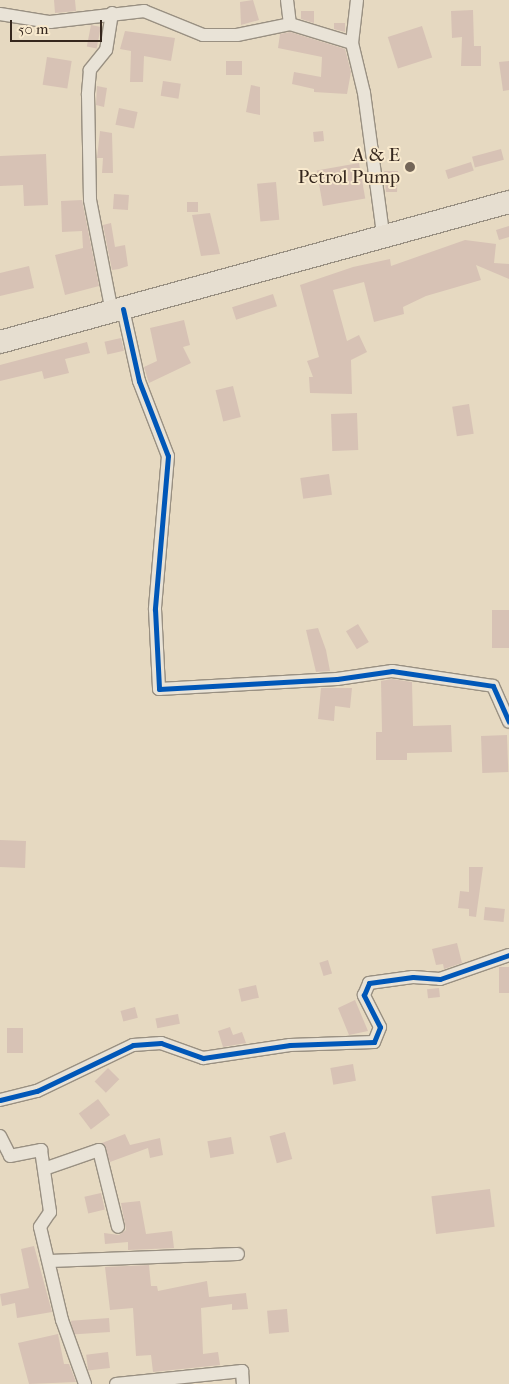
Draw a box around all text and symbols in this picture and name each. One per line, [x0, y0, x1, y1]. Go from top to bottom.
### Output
scale bar [12, 10, 105, 42]
text: 50 m [18, 20, 48, 38]
place label: A & E Petrol Pump [298, 145, 400, 189]
marker: A & E Petrol Pump [404, 161, 416, 173]

